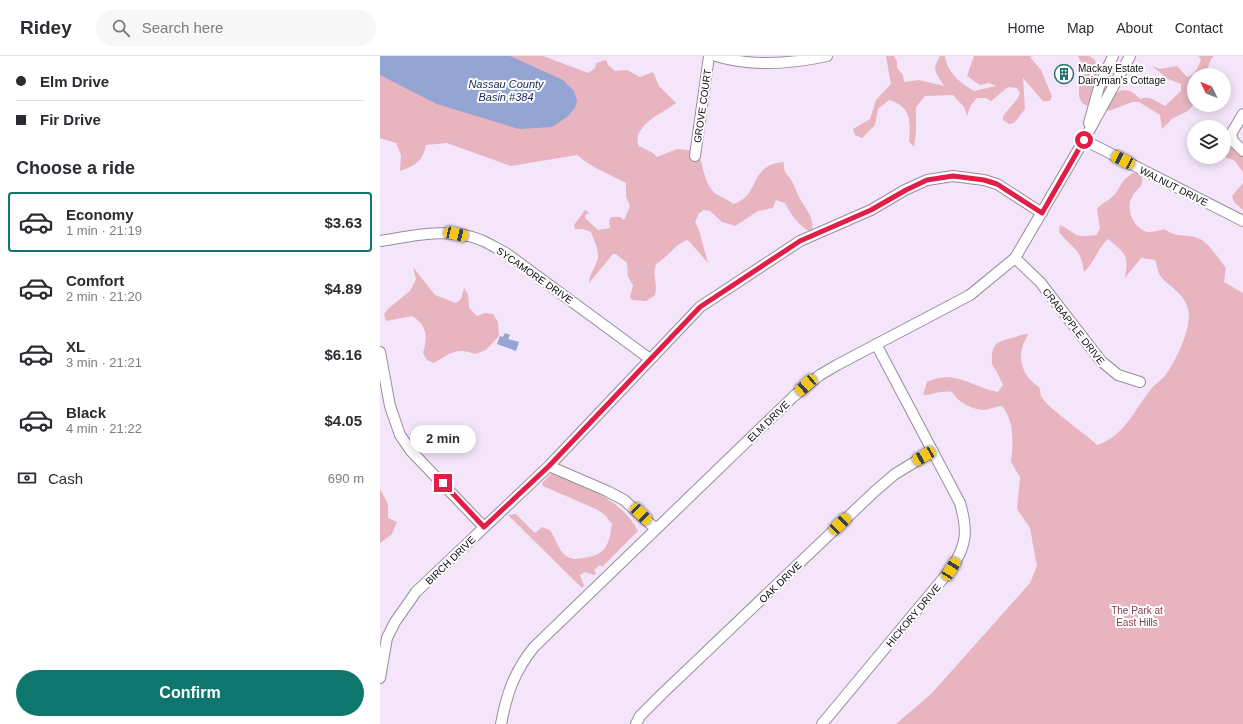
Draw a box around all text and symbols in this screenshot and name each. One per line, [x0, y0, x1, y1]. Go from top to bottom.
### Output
search box [96, 10, 376, 46]
text: Ridey [20, 17, 72, 38]
icon: search [110, 17, 132, 39]
text: Search here [142, 19, 223, 36]
text: Home [1008, 20, 1045, 36]
text: Map [1067, 20, 1094, 36]
text: About [1116, 20, 1153, 36]
text: Contact [1175, 20, 1223, 36]
building icon: Mackay Estate Dairyman's Cottage [1053, 63, 1075, 85]
place label: Mackay Estate Dairyman's Cottage [1078, 63, 1166, 86]
north arrow [1187, 68, 1231, 112]
map controls [1187, 68, 1231, 164]
street label: GROVE COURT [692, 69, 713, 144]
text: Elm Drive [40, 73, 109, 90]
water label: Nassau County Basin #384 [468, 78, 545, 103]
text: Fir Drive [40, 111, 101, 128]
button: layers [1187, 120, 1231, 164]
route start [1075, 131, 1093, 149]
car [1110, 149, 1136, 171]
text: Choose a ride [16, 158, 135, 178]
street label: WALNUT DRIVE [1138, 165, 1210, 209]
icon: car [18, 204, 54, 240]
text: Economy [66, 206, 134, 223]
text: $3.63 [324, 214, 362, 231]
text: 1 min · 21:19 [66, 223, 142, 238]
car [443, 225, 469, 243]
street label: SYCAMORE DRIVE [494, 245, 575, 306]
icon: car [18, 270, 54, 306]
text: Comfort [66, 272, 124, 289]
text: $4.89 [324, 280, 362, 297]
street label: CRABAPPLE DRIVE [1041, 286, 1107, 367]
text: 2 min · 21:20 [66, 289, 142, 304]
icon: car [18, 336, 54, 372]
text: XL [66, 338, 85, 355]
text: $6.16 [324, 346, 362, 363]
text: 3 min · 21:21 [66, 355, 142, 370]
car [793, 373, 819, 397]
street label: ELM DRIVE [745, 398, 792, 444]
icon: car [18, 402, 54, 438]
text: Black [66, 404, 106, 421]
text: $4.05 [324, 412, 362, 429]
text: 4 min · 21:22 [66, 421, 142, 436]
callout: 2 min [410, 425, 476, 453]
text: 2 min [426, 431, 460, 446]
car [911, 445, 937, 467]
icon: cash [16, 467, 38, 489]
text: Cash [48, 470, 83, 487]
text: 690 m [328, 471, 364, 486]
route end [434, 474, 452, 492]
car [628, 501, 654, 527]
car [827, 511, 853, 537]
street label: BIRCH DRIVE [423, 534, 478, 587]
car [940, 556, 962, 582]
street label: OAK DRIVE [757, 559, 804, 605]
street label: HICKORY DRIVE [884, 581, 943, 649]
park label: The Park at East Hills [1111, 605, 1163, 628]
button: Confirm [16, 670, 364, 716]

